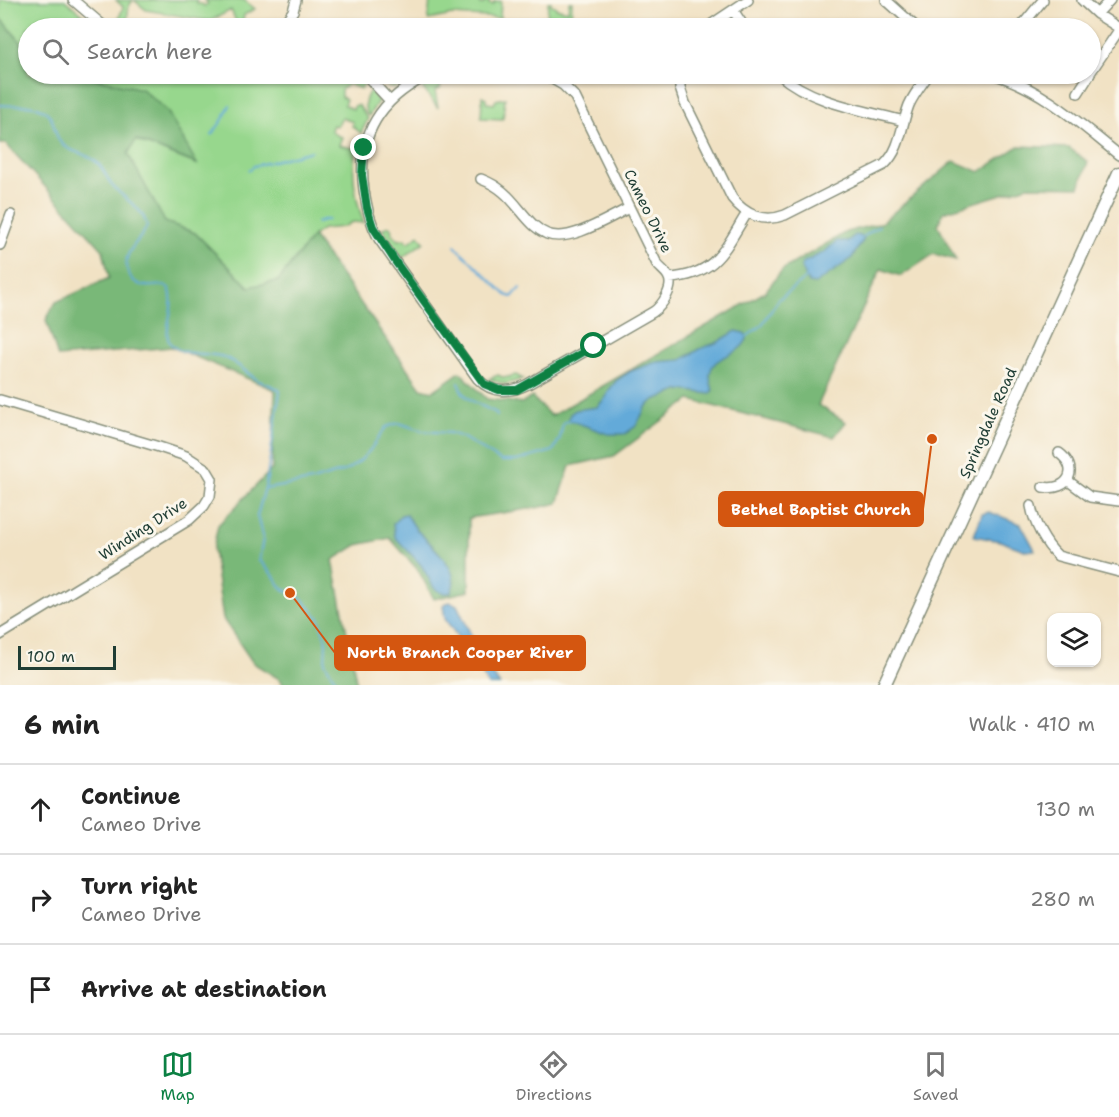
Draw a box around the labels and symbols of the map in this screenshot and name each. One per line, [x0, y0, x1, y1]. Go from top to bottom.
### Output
route end [350, 134, 376, 160]
street label: Cameo Drive [619, 166, 677, 256]
route start [580, 332, 606, 358]
street label: Springdale Road [955, 364, 1022, 482]
callout: Bethel Baptist Church [719, 492, 923, 526]
street label: Winding Drive [95, 493, 191, 565]
text: Bethel Baptist Church [731, 499, 911, 520]
callout: North Branch Cooper River [335, 636, 585, 670]
text: North Branch Cooper River [347, 642, 574, 663]
scale bar [18, 643, 116, 670]

